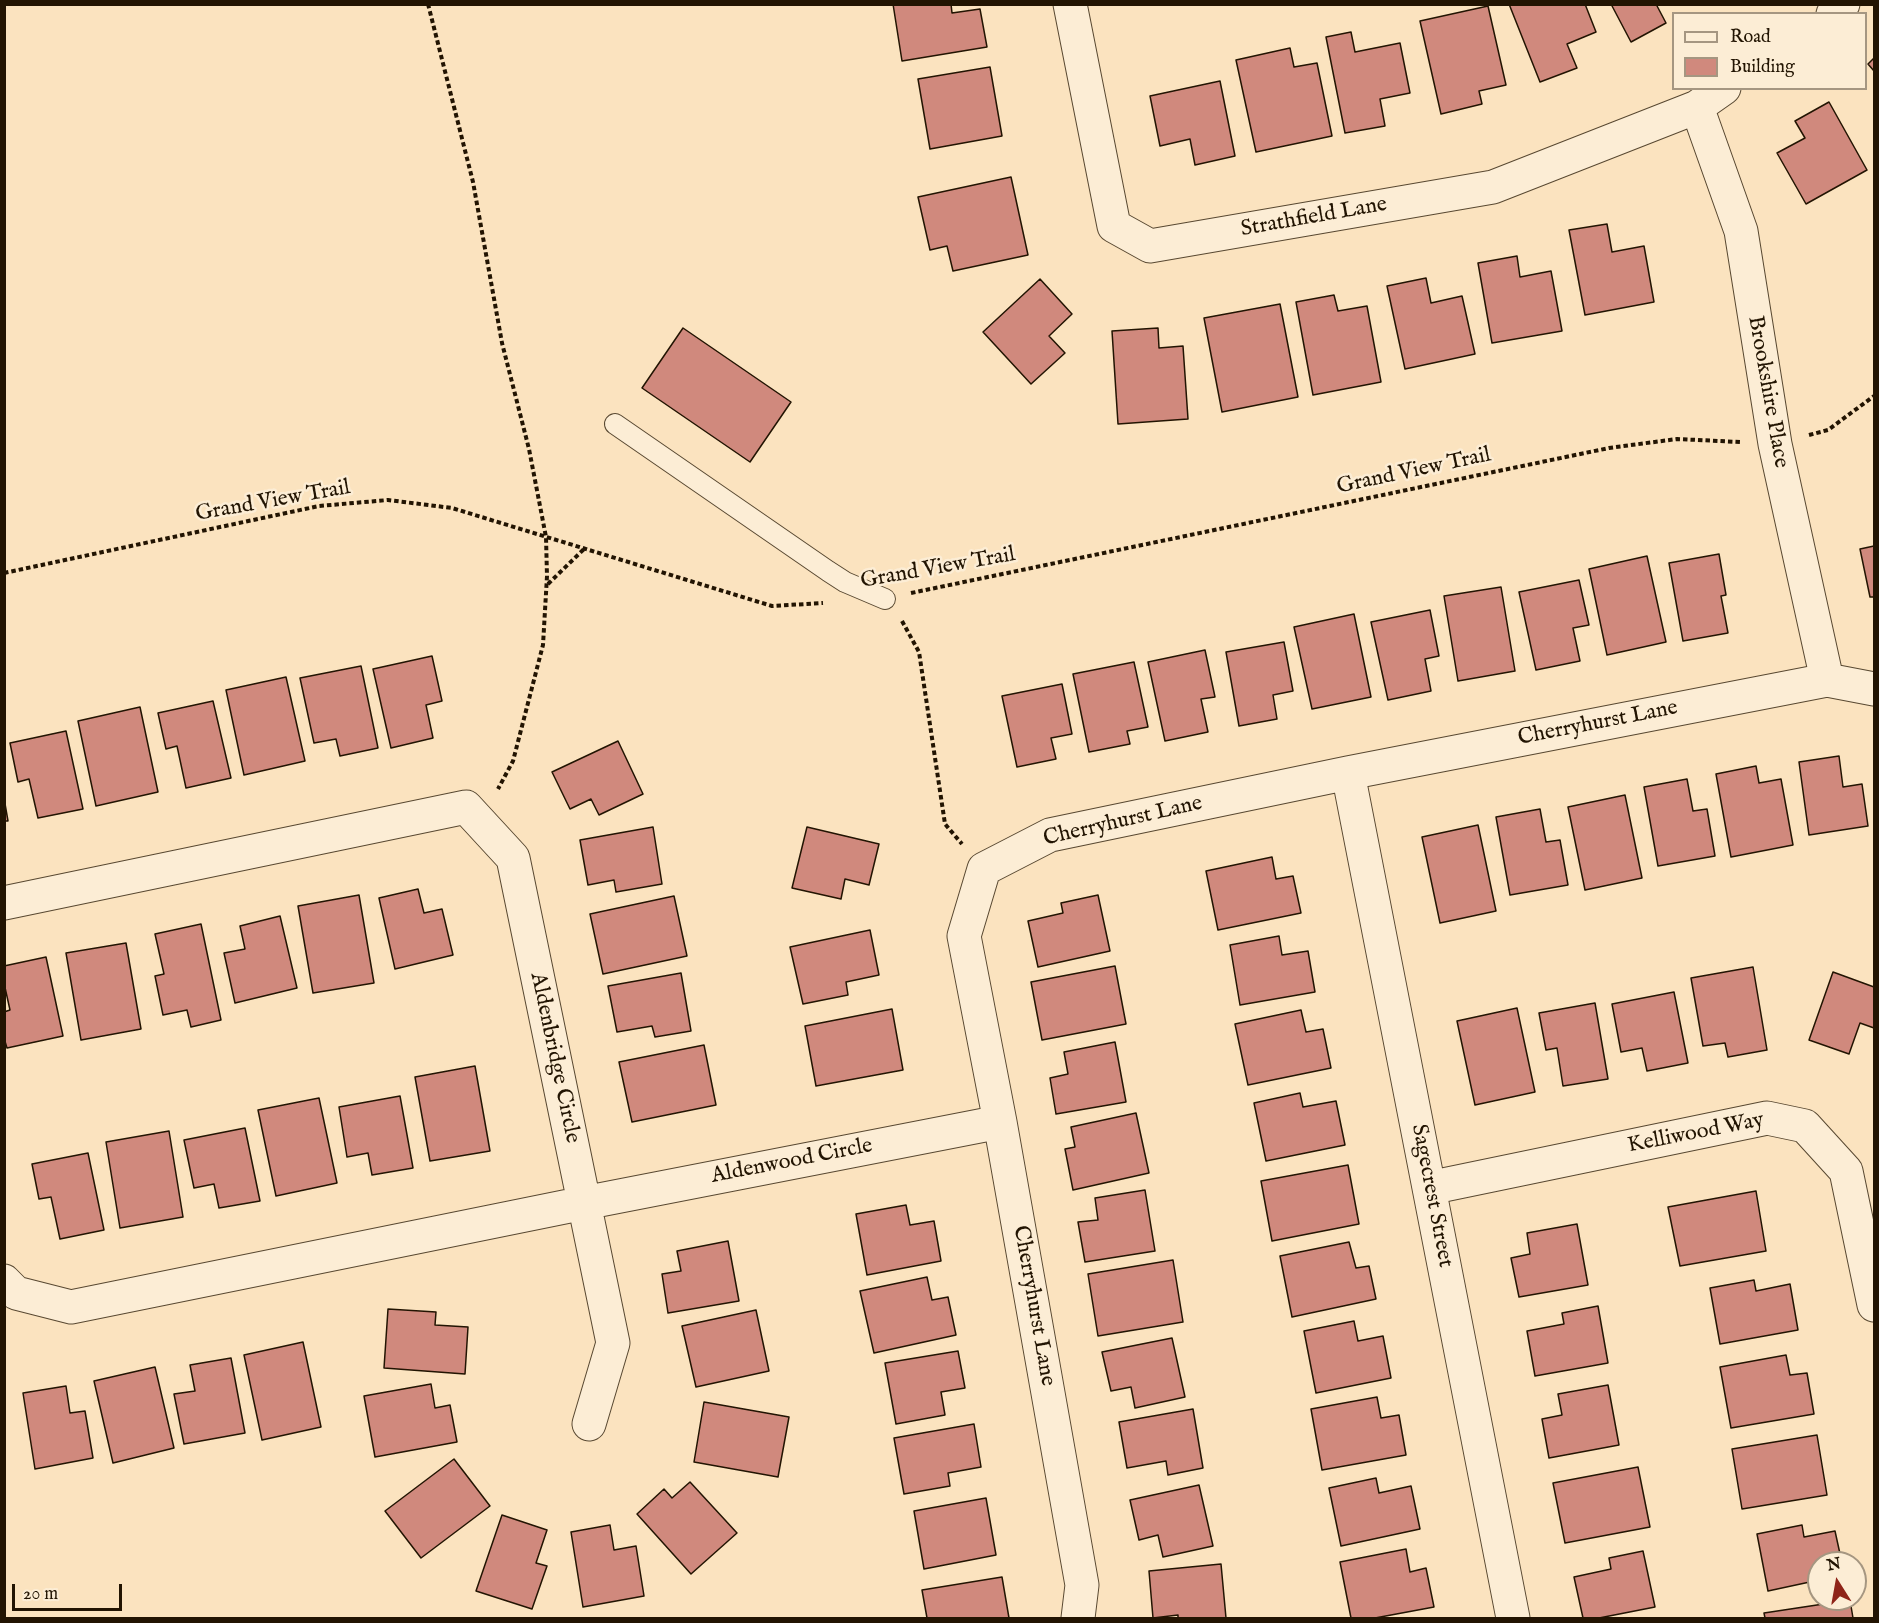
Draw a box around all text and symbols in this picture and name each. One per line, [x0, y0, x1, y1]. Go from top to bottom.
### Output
legend [1672, 12, 1867, 90]
text: Road [1730, 26, 1771, 49]
text: Building [1730, 56, 1795, 79]
street label: Strathfield Lane [1239, 192, 1389, 244]
street label: Brookshire Place [1741, 314, 1793, 470]
street label: Grand View Trail [1335, 443, 1493, 501]
street label: Grand View Trail [194, 475, 352, 529]
street label: Grand View Trail [859, 542, 1017, 596]
street label: Cherryhurst Lane [1516, 696, 1680, 752]
street label: Cherryhurst Lane [1041, 791, 1205, 853]
street label: Aldenbridge Circle [523, 970, 585, 1146]
street label: Kelliwood Way [1626, 1108, 1766, 1160]
street label: Sagecrest Street [1404, 1122, 1458, 1270]
street label: Aldenwood Circle [709, 1133, 875, 1191]
street label: Cherryhurst Lane [1006, 1224, 1060, 1388]
north arrow [1807, 1551, 1867, 1611]
text: N [1825, 1554, 1843, 1576]
scale bar [15, 1572, 124, 1610]
text: 20 m [23, 1583, 58, 1606]

